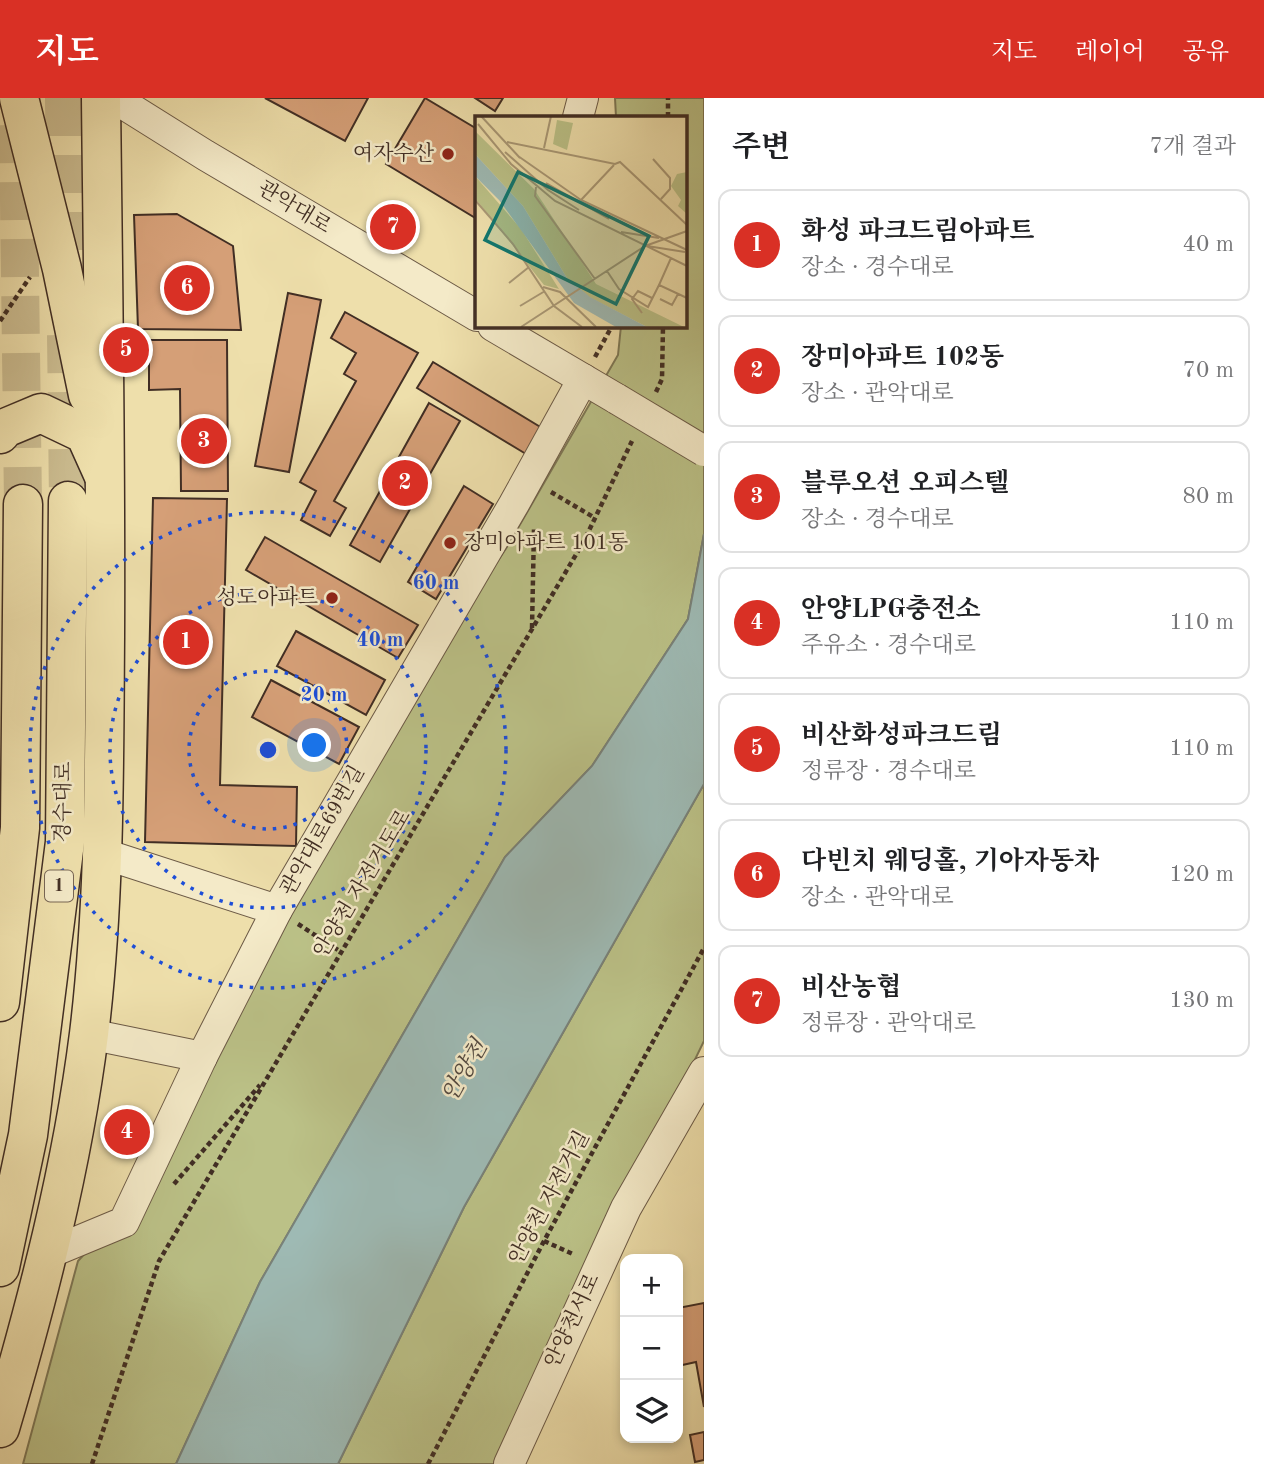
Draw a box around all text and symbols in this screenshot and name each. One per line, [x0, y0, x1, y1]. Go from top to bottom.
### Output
text: 지도 [35, 37, 99, 70]
text: 지도 [991, 41, 1037, 65]
text: 레이어 [1075, 41, 1145, 65]
text: 공유 [1183, 41, 1229, 65]
inset map [475, 116, 687, 327]
text: 주변 [732, 133, 790, 163]
text: 7개 결과 [1150, 135, 1236, 158]
place label: 여자수산 [353, 142, 435, 165]
marker: 여자수산 [440, 146, 456, 162]
street label: 관악대로 [254, 176, 335, 238]
pin: 7 [370, 201, 416, 253]
text: 화성 파크드림아파트 [801, 219, 1034, 245]
text: 1 [750, 233, 764, 256]
text: 40 m [1183, 233, 1234, 256]
text: 장소 · 경수대로 [801, 256, 954, 279]
pin: 6 [164, 262, 210, 314]
pin: 5 [103, 324, 149, 376]
text: 장미아파트 102동 [801, 345, 1004, 371]
text: 2 [750, 359, 764, 382]
text: 70 m [1183, 359, 1234, 382]
text: 장소 · 관악대로 [801, 382, 954, 405]
pin: 3 [181, 415, 227, 467]
pin: 2 [382, 457, 428, 509]
text: 블루오션 오피스텔 [801, 471, 1009, 497]
text: 3 [750, 485, 764, 508]
text: 80 m [1183, 485, 1234, 508]
text: 장소 · 경수대로 [801, 508, 954, 531]
place label: 장미아파트 101동 [464, 531, 628, 554]
marker: 장미아파트 101동 [442, 535, 458, 551]
text: 60 m [412, 573, 460, 594]
place label: 성도아파트 [217, 586, 318, 609]
marker: 성도아파트 [324, 590, 340, 606]
text: 안양LPG충전소 [801, 597, 981, 623]
text: 4 [750, 611, 764, 634]
text: 110 m [1169, 611, 1234, 634]
pin: 1 [163, 616, 209, 668]
text: 40 m [356, 630, 404, 651]
text: 주유소 · 경수대로 [801, 634, 976, 657]
text: 20 m [300, 685, 348, 706]
text: 비산화성파크드림 [801, 723, 1002, 749]
your location [297, 728, 331, 762]
text: 5 [750, 737, 764, 760]
text: 110 m [1169, 737, 1234, 760]
centre of rings [256, 738, 280, 762]
text: 정류장 · 경수대로 [801, 760, 976, 783]
street label: 경수대로 [51, 761, 75, 843]
street label: 관악대로69번길 [276, 761, 369, 900]
street label: 안양천 자전거도로 [309, 805, 415, 961]
text: 다빈치 웨딩홀, 기아자동차 [801, 849, 1099, 875]
text: 6 [750, 863, 764, 886]
text: 120 m [1169, 863, 1234, 886]
road number: 1 [45, 870, 73, 902]
text: 장소 · 관악대로 [801, 886, 954, 909]
text: 비산농협 [801, 975, 901, 1001]
text: 7 [750, 989, 764, 1012]
text: 130 m [1169, 989, 1234, 1012]
text: 정류장 · 관악대로 [801, 1012, 976, 1035]
water label: 안양천 [437, 1034, 493, 1106]
pin: 4 [104, 1106, 150, 1158]
street label: 안양천 자전거길 [504, 1127, 594, 1268]
map controls [620, 1254, 683, 1443]
button: + [620, 1254, 683, 1317]
street label: 안양천서로 [540, 1270, 604, 1371]
button: − [620, 1317, 683, 1380]
button: layers [620, 1380, 683, 1443]

